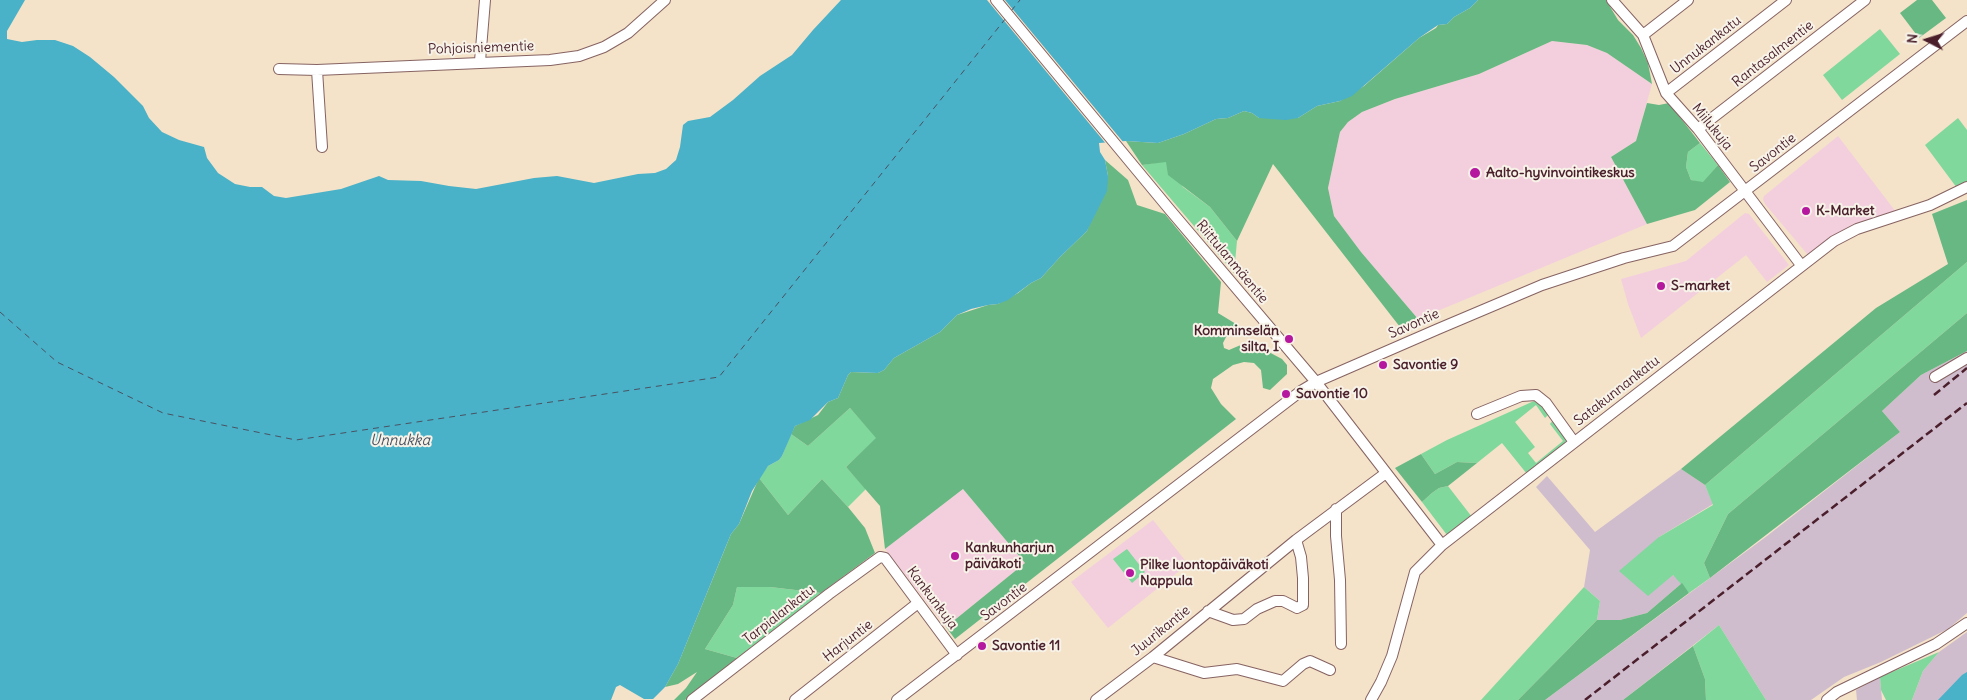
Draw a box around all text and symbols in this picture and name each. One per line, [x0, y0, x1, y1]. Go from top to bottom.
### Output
street label: Unnukankatu [1667, 12, 1745, 78]
north arrow [1902, 15, 1952, 65]
street label: Rantasalmentie [1729, 17, 1817, 91]
text: N [1903, 33, 1921, 44]
street label: Pohjoisniementie [427, 38, 535, 58]
street label: Miilukuja [1688, 100, 1736, 154]
street label: Savontie [1747, 130, 1799, 176]
place label: Aalto-hyvinvointikeskus [1486, 165, 1635, 181]
marker: Aalto-hyvinvointikeskus [1468, 166, 1482, 180]
place label: K-Market [1816, 203, 1875, 219]
marker: K-Market [1800, 205, 1812, 217]
street label: Riittulanmäentie [1192, 217, 1272, 307]
place label: S-market [1671, 278, 1730, 294]
marker: S-market [1655, 280, 1667, 292]
street label: Savontie [1386, 305, 1442, 343]
place label: Komminselän silta, I [1194, 323, 1279, 356]
marker: Komminselän silta, I [1283, 333, 1295, 345]
street label: Satakunnankatu [1571, 352, 1663, 430]
place label: Savontie 9 [1393, 357, 1458, 373]
marker: Savontie 9 [1377, 359, 1389, 371]
place label: Savontie 10 [1296, 386, 1368, 402]
marker: Savontie 10 [1280, 388, 1292, 400]
water label: Unnukka [370, 432, 430, 450]
place label: Kankunharjun päiväkoti [965, 540, 1054, 572]
marker: Kankunharjun päiväkoti [949, 550, 961, 562]
place label: Pilke luontopäiväkoti Nappula [1140, 557, 1269, 590]
street label: Kankunkuja [903, 563, 961, 633]
marker: Pilke luontopäiväkoti Nappula [1124, 567, 1136, 579]
street label: Savontie [977, 579, 1031, 625]
street label: Tarpialankatu [740, 582, 818, 648]
street label: Juurikantie [1128, 602, 1194, 660]
street label: Harjuntie [820, 616, 876, 666]
place label: Savontie 11 [992, 638, 1060, 654]
marker: Savontie 11 [976, 640, 988, 652]

